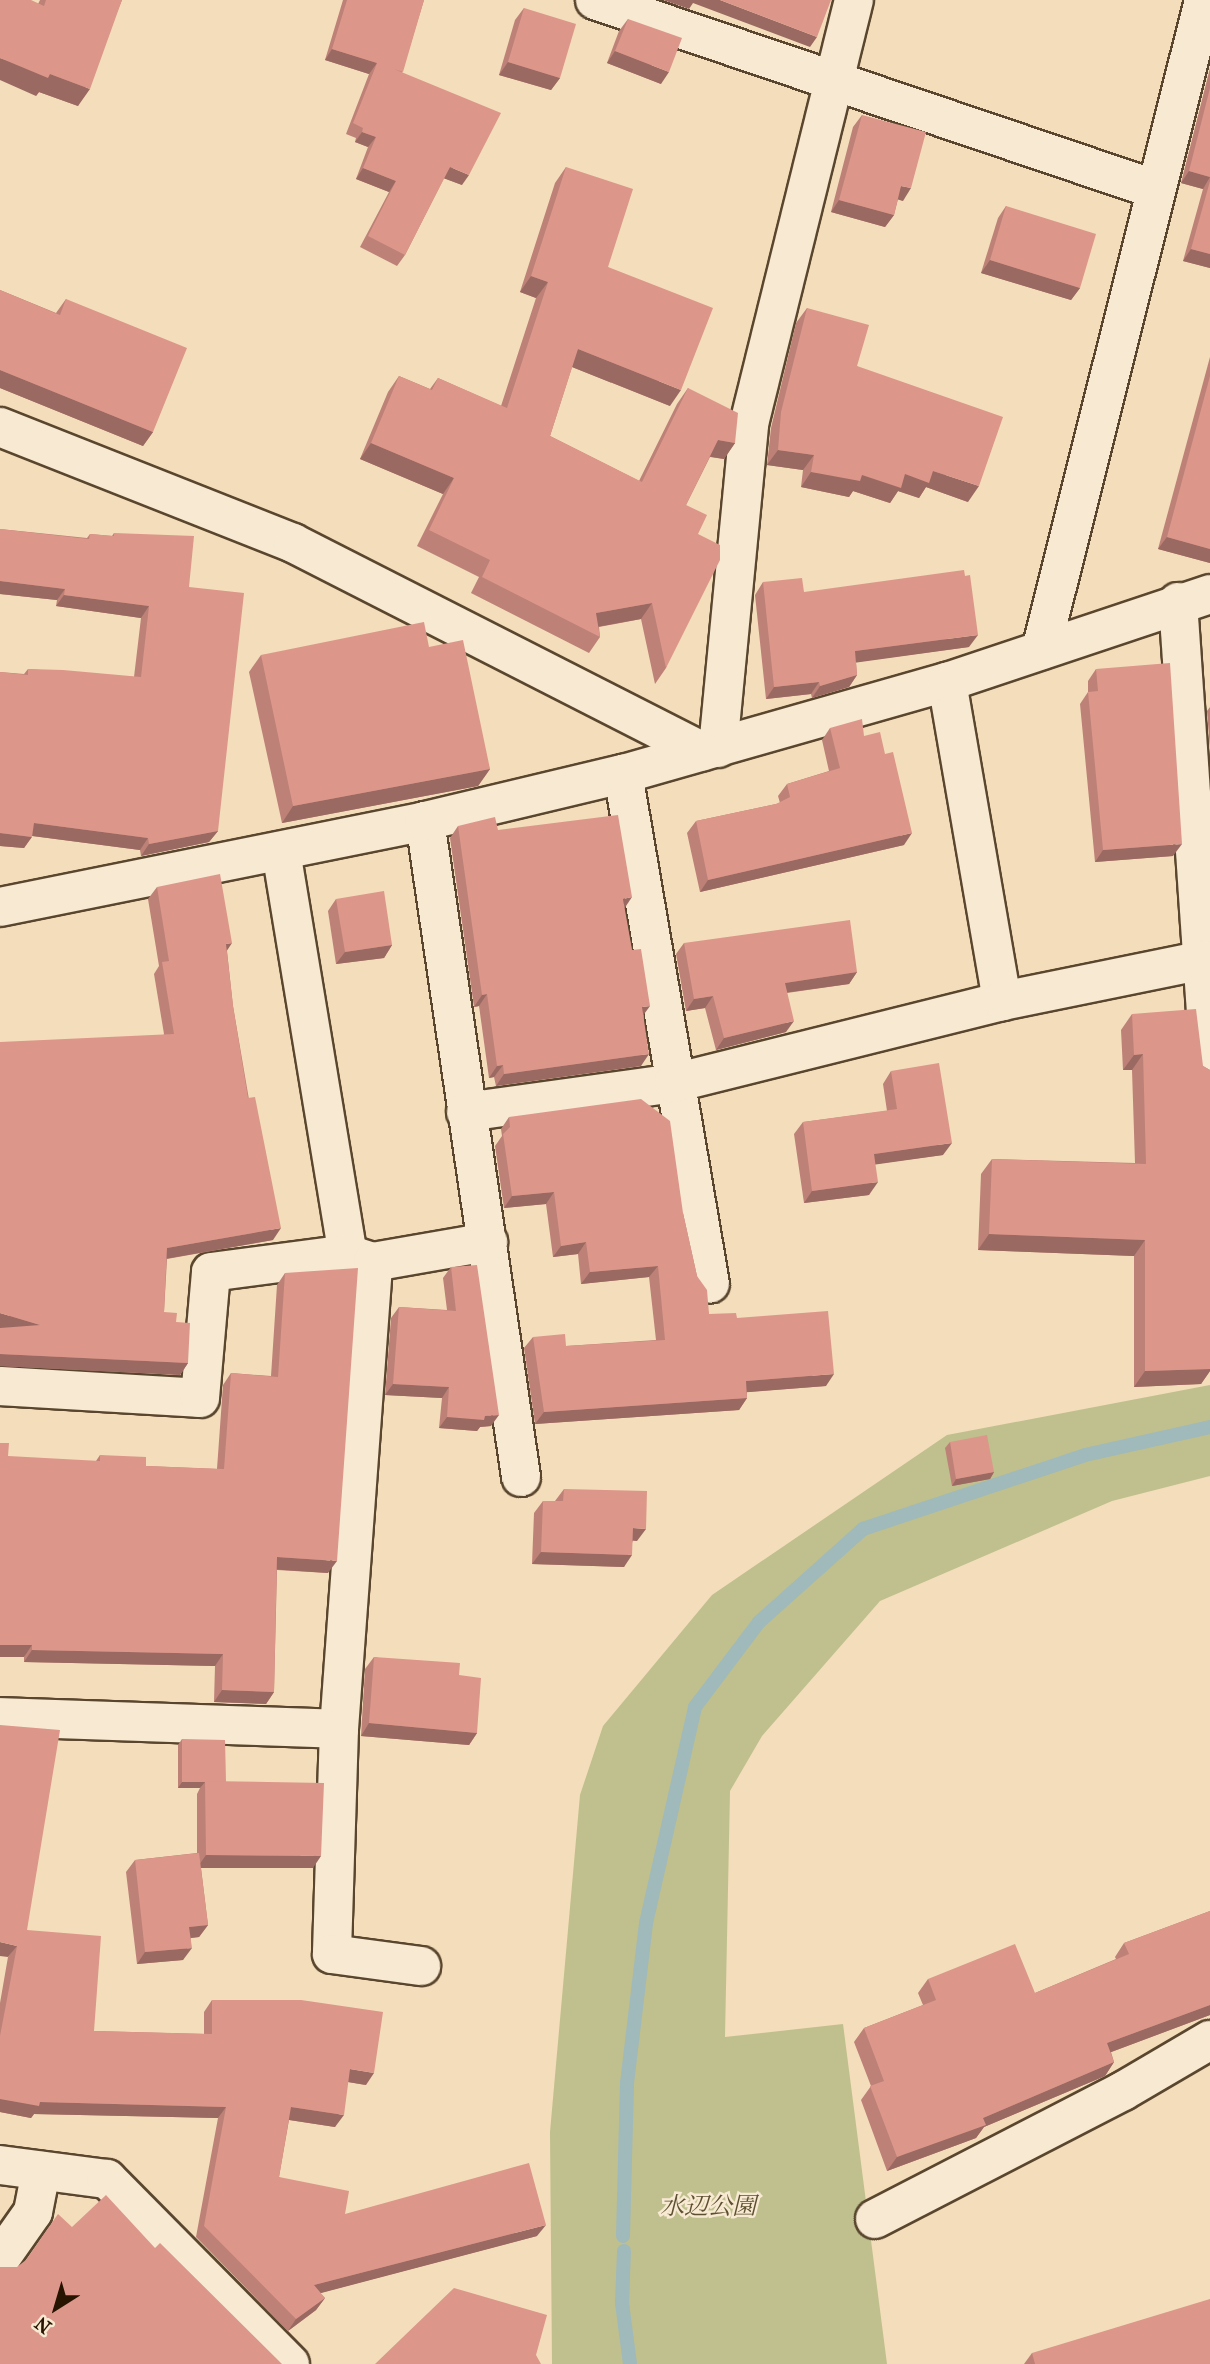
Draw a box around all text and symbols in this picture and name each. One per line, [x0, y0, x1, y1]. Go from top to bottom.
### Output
park label: 水辺公園 [660, 2193, 756, 2221]
north arrow [21, 2273, 91, 2343]
text: N [31, 2312, 56, 2338]

